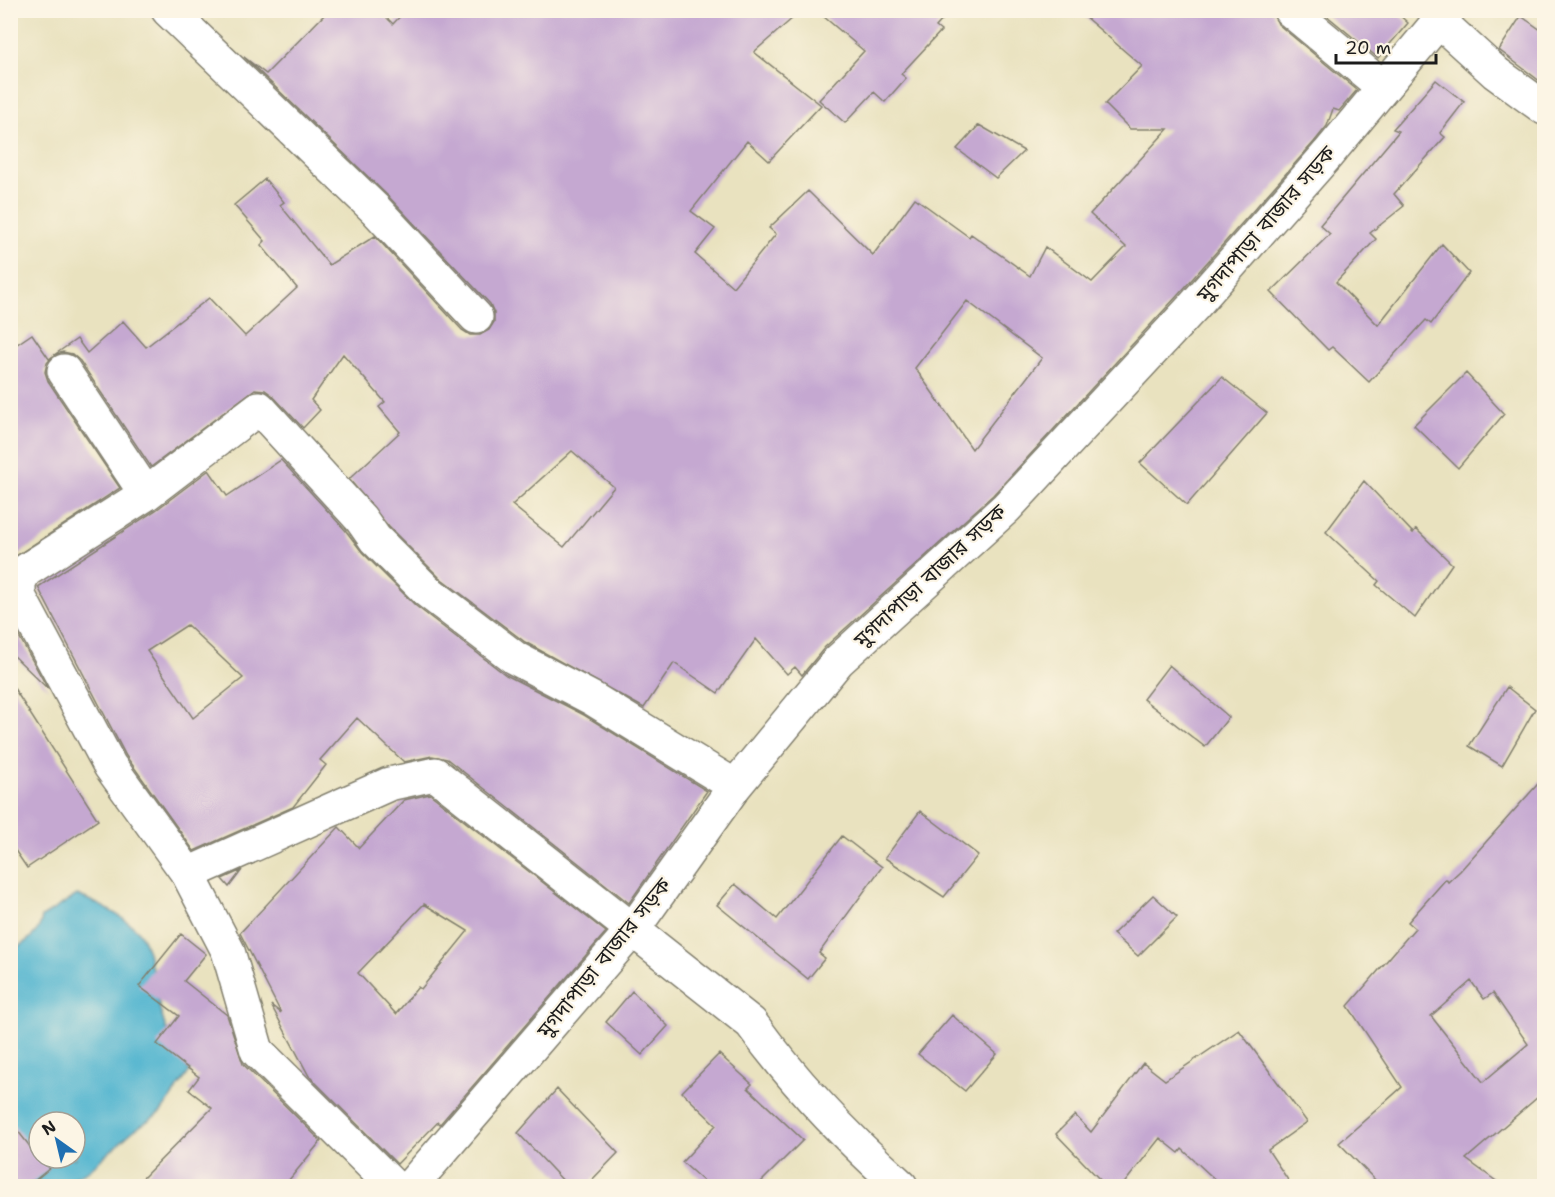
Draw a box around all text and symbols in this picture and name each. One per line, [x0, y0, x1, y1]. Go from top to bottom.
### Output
scale bar [1336, 27, 1436, 65]
text: 20 m [1345, 36, 1391, 60]
street label: মুগদাপাড়া বাজার সড়ক [1190, 139, 1342, 309]
street label: মুগদাপাড়া বাজার সড়ক [847, 497, 1013, 655]
street label: মুগদাপাড়া বাজার সড়ক [530, 871, 678, 1045]
north arrow [27, 1110, 87, 1170]
text: N [38, 1116, 60, 1140]

